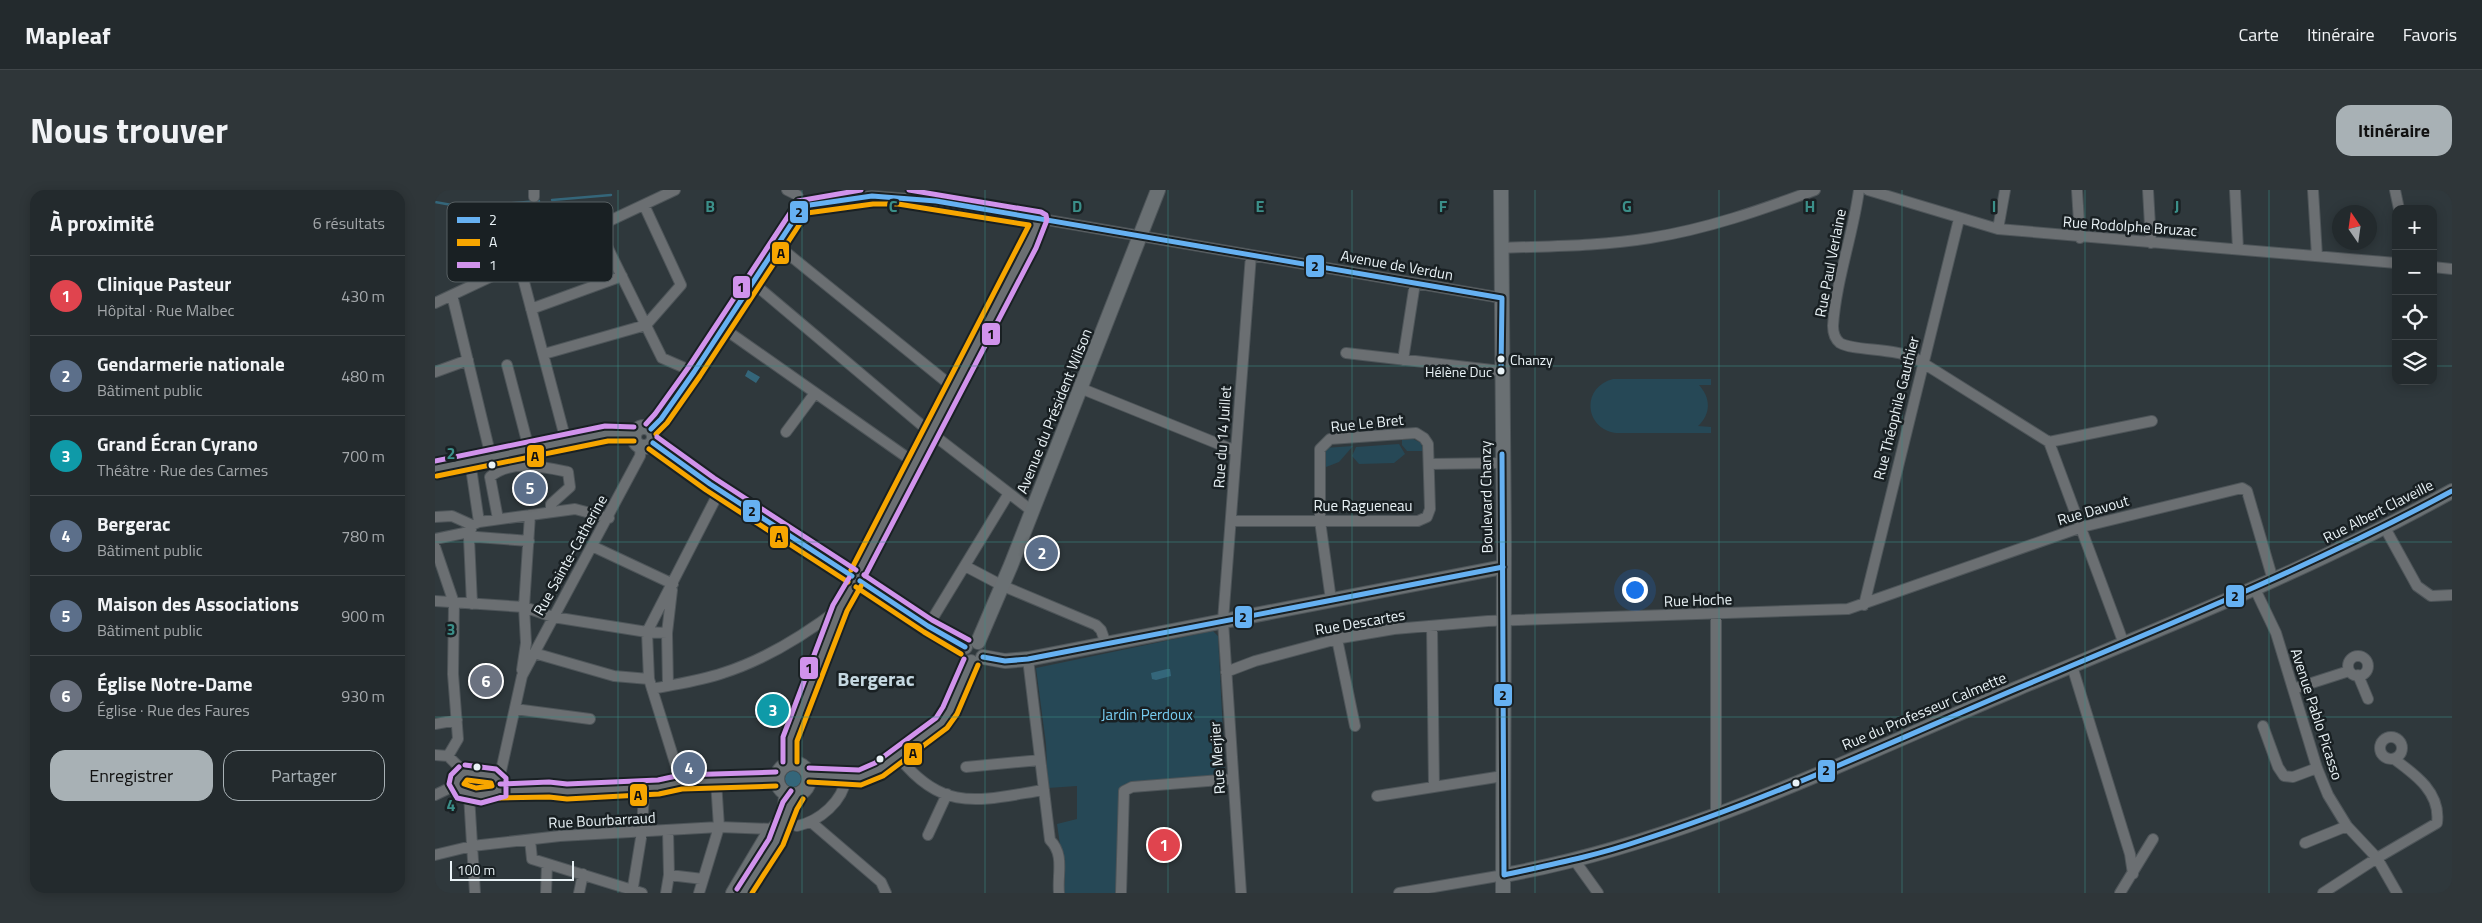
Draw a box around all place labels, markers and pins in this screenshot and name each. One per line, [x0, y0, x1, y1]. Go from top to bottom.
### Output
place label: Chanzy [1510, 349, 1553, 370]
marker: Chanzy [1496, 354, 1506, 364]
place label: Hélène Duc [1425, 361, 1492, 382]
marker: Hélène Duc [1496, 366, 1506, 376]
unlabelled marker [487, 460, 497, 470]
pin: 5 [514, 469, 546, 507]
pin: 2 [1026, 534, 1058, 572]
pin: 6 [470, 662, 502, 700]
pin: 3 [757, 691, 789, 729]
pin: 4 [673, 749, 705, 787]
unlabelled marker [875, 754, 885, 764]
unlabelled marker [472, 762, 482, 772]
unlabelled marker [1791, 778, 1801, 788]
pin: 1 [1148, 826, 1180, 864]

